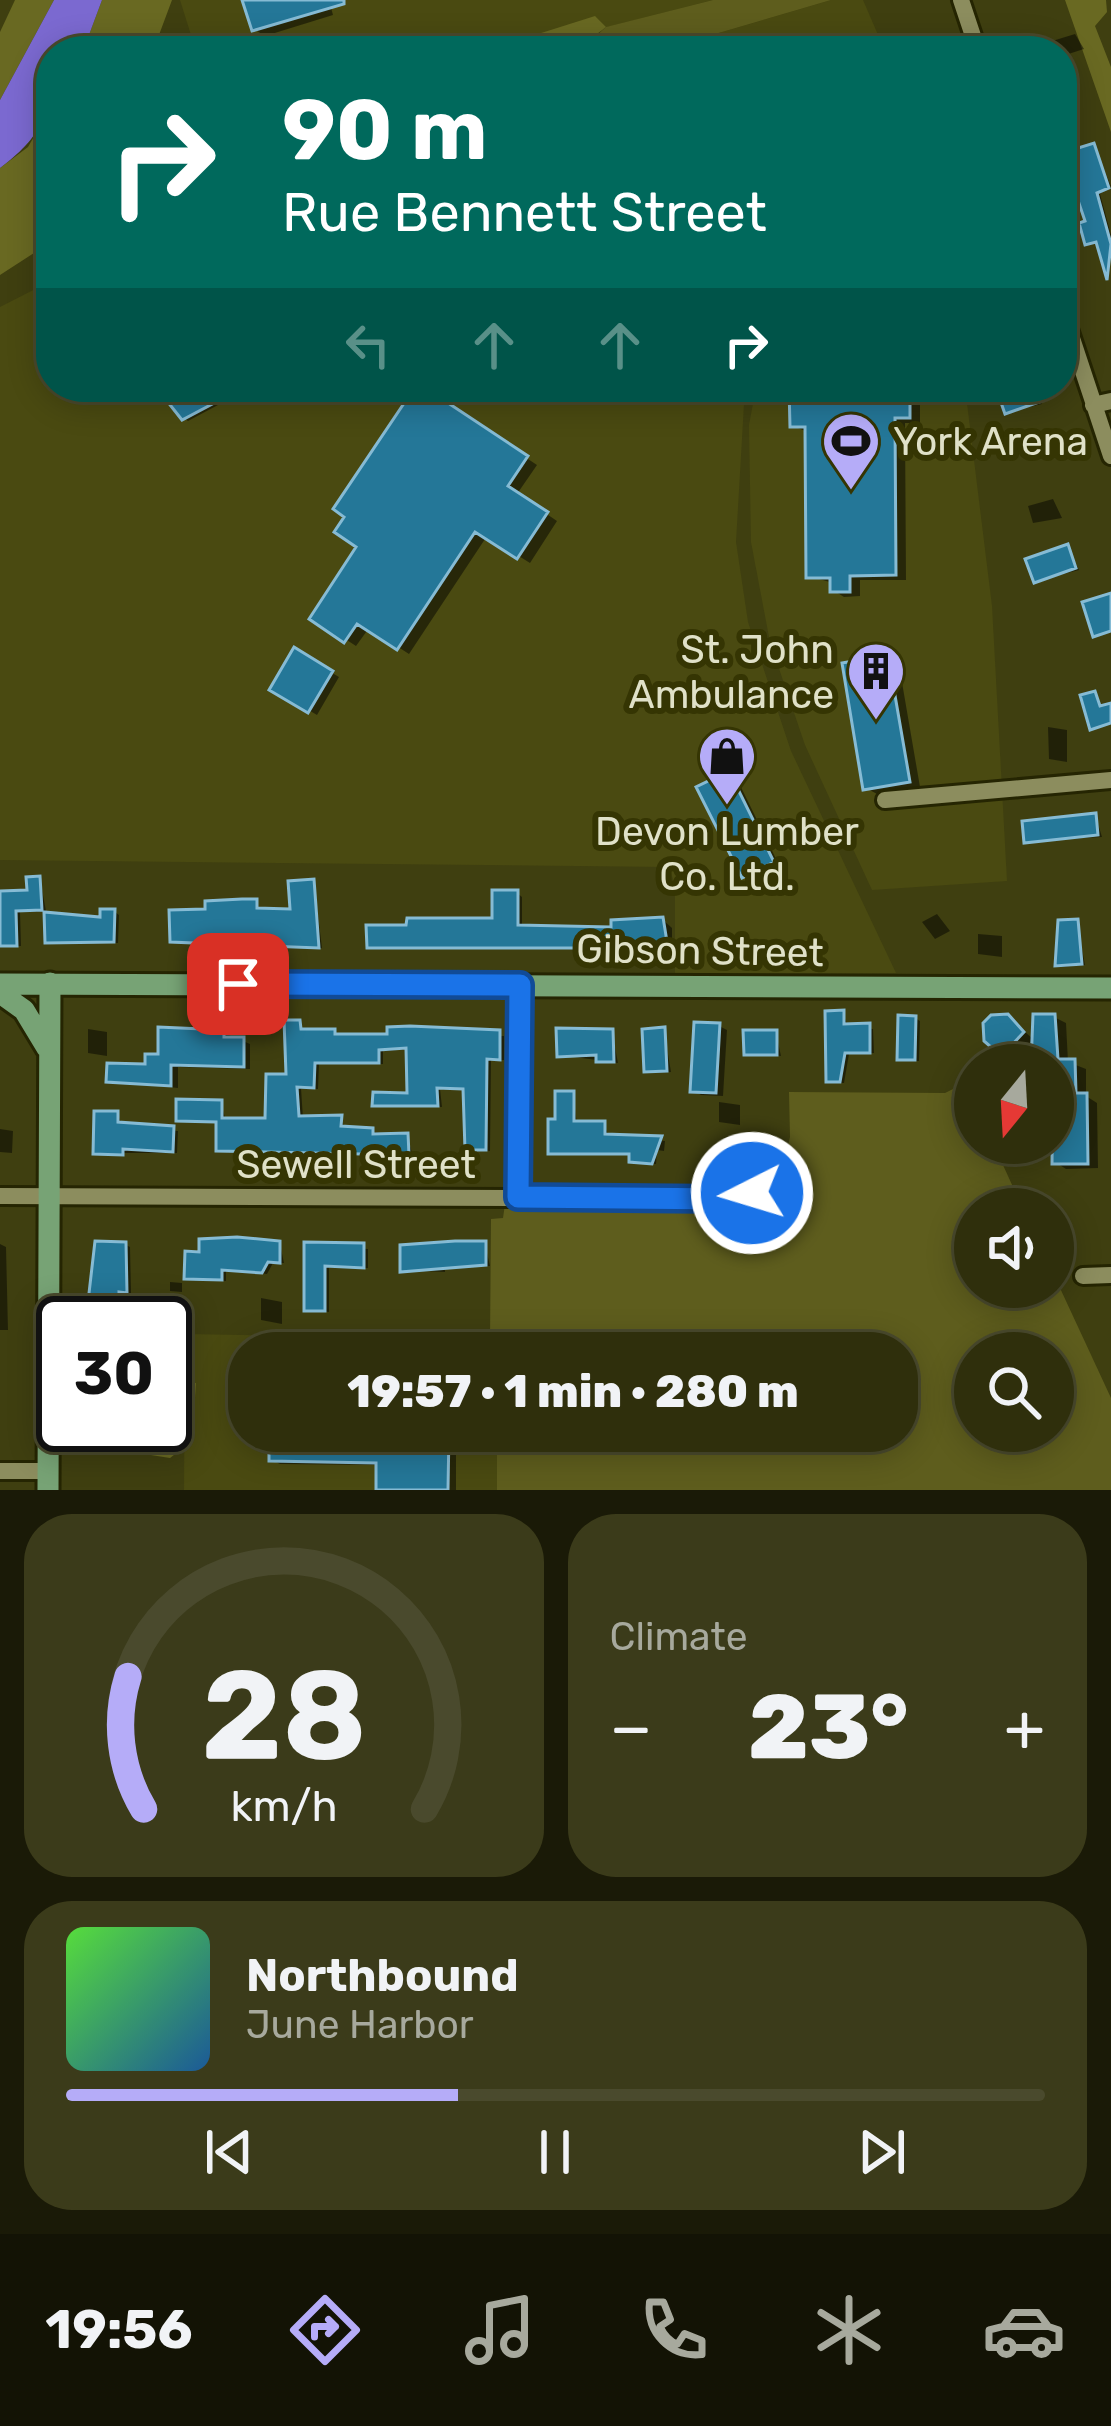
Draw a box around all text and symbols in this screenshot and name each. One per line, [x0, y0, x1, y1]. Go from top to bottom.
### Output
text: 90 m [282, 80, 488, 180]
icon: right [84, 84, 240, 240]
text: Rue Bennett Street [282, 181, 767, 245]
icon: left [335, 312, 401, 378]
icon: ahead [461, 312, 527, 378]
icon: ahead [587, 312, 653, 378]
icon: right [713, 312, 779, 378]
sports icon: York Arena [820, 410, 882, 492]
place label: York Arena [893, 419, 1088, 465]
place label: St. John Ambulance [629, 627, 834, 718]
building icon: St. John Ambulance [845, 640, 907, 722]
shop icon: Devon Lumber Co. Ltd. [696, 725, 758, 807]
place label: Devon Lumber Co. Ltd. [595, 809, 859, 900]
street label: Gibson Street [576, 926, 824, 976]
pin [187, 933, 289, 1035]
icon: arrive [205, 951, 271, 1017]
north arrow [954, 1044, 1074, 1164]
map controls [954, 1044, 1074, 1452]
position arrow [689, 1130, 815, 1256]
street label: Sewell Street [236, 1142, 476, 1188]
button: sound [954, 1188, 1074, 1308]
speed limit sign: 30 [36, 1296, 192, 1452]
button: search [954, 1332, 1074, 1452]
text: 19:57 · 1 min · 280 m [347, 1365, 799, 1418]
text: Climate [610, 1614, 748, 1660]
text: 28 [201, 1641, 367, 1789]
text: 23° [748, 1674, 908, 1781]
text: − [610, 1688, 652, 1767]
text: + [1004, 1688, 1045, 1767]
text: km/h [230, 1780, 337, 1831]
text: Northbound [246, 1949, 519, 2002]
text: June Harbor [246, 2002, 474, 2048]
icon: previous [196, 2119, 262, 2185]
icon: pause [522, 2119, 588, 2185]
icon: next [849, 2119, 915, 2185]
icon: directions [283, 2288, 367, 2372]
icon: music [458, 2288, 542, 2372]
icon: phone [632, 2288, 716, 2372]
icon: climate [807, 2288, 891, 2372]
icon: car [982, 2288, 1066, 2372]
text: 19:56 [45, 2298, 193, 2362]

